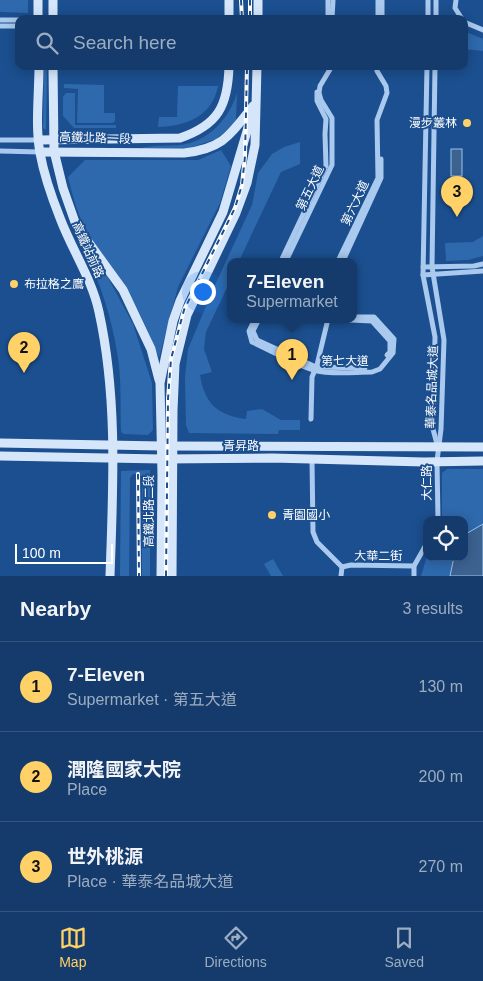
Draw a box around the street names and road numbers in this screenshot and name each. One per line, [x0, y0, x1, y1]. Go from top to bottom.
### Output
street label: 高鐵北路一段 [59, 130, 131, 146]
street label: 第五大道 [294, 163, 326, 213]
street label: 第六大道 [339, 178, 371, 228]
street label: 高鐵站前路 [69, 220, 107, 280]
street label: 華泰名品城大道 [424, 345, 440, 429]
street label: 第七大道 [321, 354, 369, 368]
street label: 青昇路 [223, 439, 259, 453]
street label: 大仁路 [420, 465, 434, 501]
street label: 高鐵北路二段 [142, 475, 156, 547]
street label: 大華二街 [354, 549, 402, 563]

